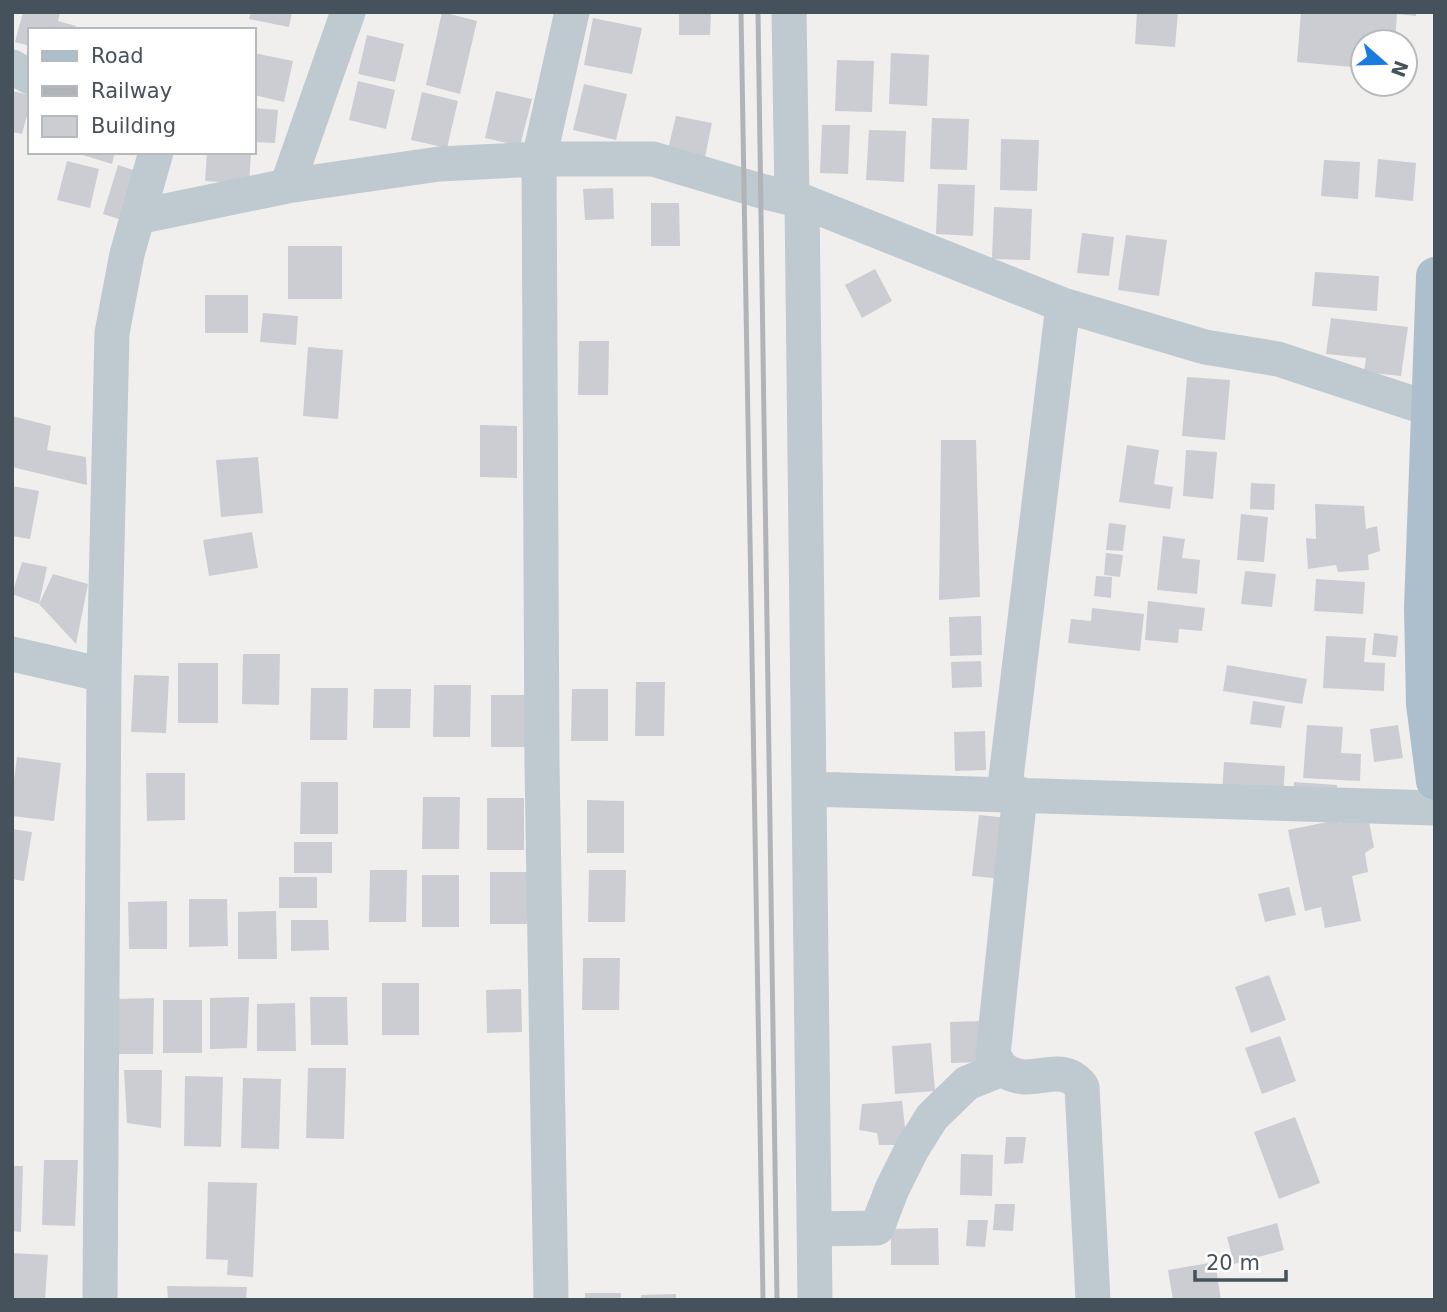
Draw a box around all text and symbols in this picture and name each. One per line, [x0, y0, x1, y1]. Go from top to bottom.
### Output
legend [28, 28, 256, 154]
north arrow [1349, 28, 1419, 98]
text: Road [91, 44, 144, 68]
text: N [1387, 58, 1413, 80]
text: Railway [91, 79, 172, 103]
text: Building [91, 114, 176, 138]
scale bar [1195, 1238, 1286, 1282]
text: 20 m [1206, 1251, 1260, 1275]

